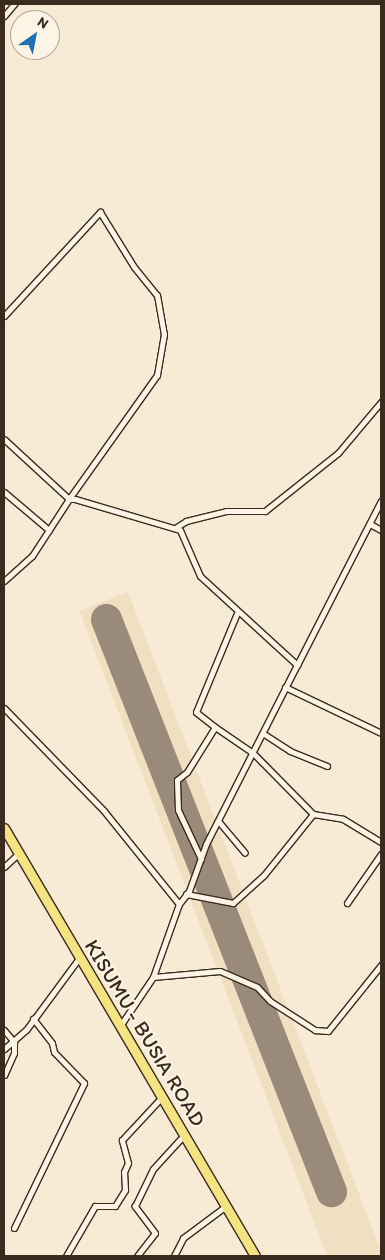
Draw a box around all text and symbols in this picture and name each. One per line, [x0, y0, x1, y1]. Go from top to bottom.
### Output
north arrow [10, 10, 60, 60]
text: N [34, 13, 51, 33]
street label: KISUMU - BUSIA ROAD [79, 935, 211, 1131]

